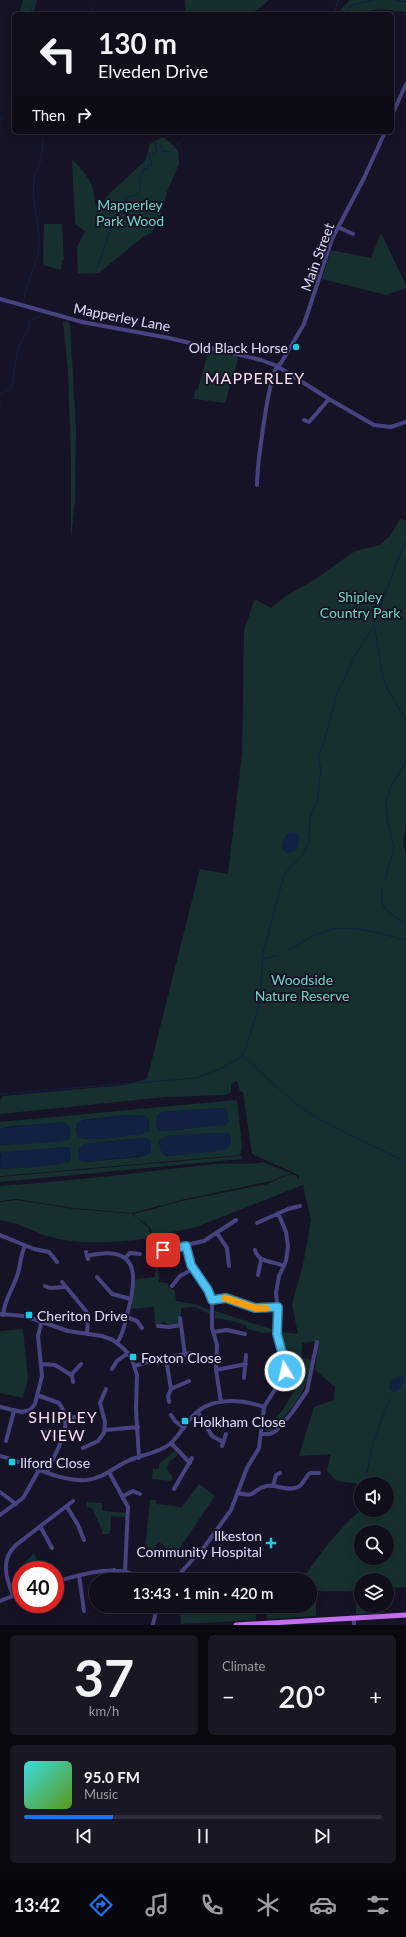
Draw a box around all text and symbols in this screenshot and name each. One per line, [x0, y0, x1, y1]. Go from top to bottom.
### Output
text: 130 m [98, 26, 177, 60]
icon: left [32, 28, 84, 80]
text: Elveden Drive [98, 60, 208, 82]
icon: right [73, 104, 95, 126]
text: Then [32, 106, 65, 124]
park label: Mapperley Park Wood [96, 196, 164, 229]
street label: Main Street [297, 221, 337, 293]
street label: Mapperley Lane [72, 299, 172, 335]
place label: Old Black Horse [189, 339, 288, 356]
marker: Old Black Horse [291, 342, 301, 352]
district label: MAPPERLEY [205, 368, 305, 387]
park label: Shipley Country Park [320, 588, 401, 621]
park label: Woodside Nature Reserve [255, 971, 349, 1004]
pin [146, 1233, 180, 1267]
icon: arrive [152, 1239, 174, 1261]
place label: Cheriton Drive [37, 1307, 128, 1324]
marker: Cheriton Drive [24, 1310, 34, 1320]
place label: Foxton Close [141, 1349, 221, 1366]
position arrow [264, 1350, 306, 1392]
marker: Foxton Close [128, 1352, 138, 1362]
district label: SHIPLEY VIEW [28, 1407, 98, 1444]
place label: Holkham Close [193, 1413, 286, 1430]
marker: Holkham Close [180, 1416, 190, 1426]
place label: Ilford Close [20, 1454, 90, 1471]
marker: Ilford Close [7, 1457, 17, 1467]
map controls [354, 1477, 394, 1613]
button: sound [354, 1477, 394, 1517]
button: search [354, 1525, 394, 1565]
place label: Ilkeston Community Hospital [136, 1527, 262, 1560]
marker: Ilkeston Community Hospital [265, 1537, 277, 1549]
speed limit sign: 40 [12, 1561, 64, 1613]
button: layers [354, 1573, 394, 1613]
text: 13:43 · 1 min · 420 m [133, 1584, 273, 1602]
text: 37 [74, 1646, 134, 1708]
text: Climate [222, 1658, 265, 1674]
text: 20° [278, 1678, 326, 1714]
text: − [222, 1683, 235, 1710]
text: + [369, 1683, 382, 1710]
text: km/h [89, 1703, 119, 1719]
text: 95.0 FM [84, 1768, 140, 1786]
text: Music [84, 1786, 118, 1802]
icon: previous [73, 1825, 95, 1847]
icon: pause [192, 1825, 214, 1847]
icon: next [311, 1825, 333, 1847]
icon: directions [87, 1891, 115, 1919]
icon: music [143, 1891, 171, 1919]
icon: phone [198, 1891, 226, 1919]
icon: climate [254, 1891, 282, 1919]
icon: car [309, 1891, 337, 1919]
icon: filters [364, 1891, 392, 1919]
text: 13:42 [14, 1894, 60, 1916]

